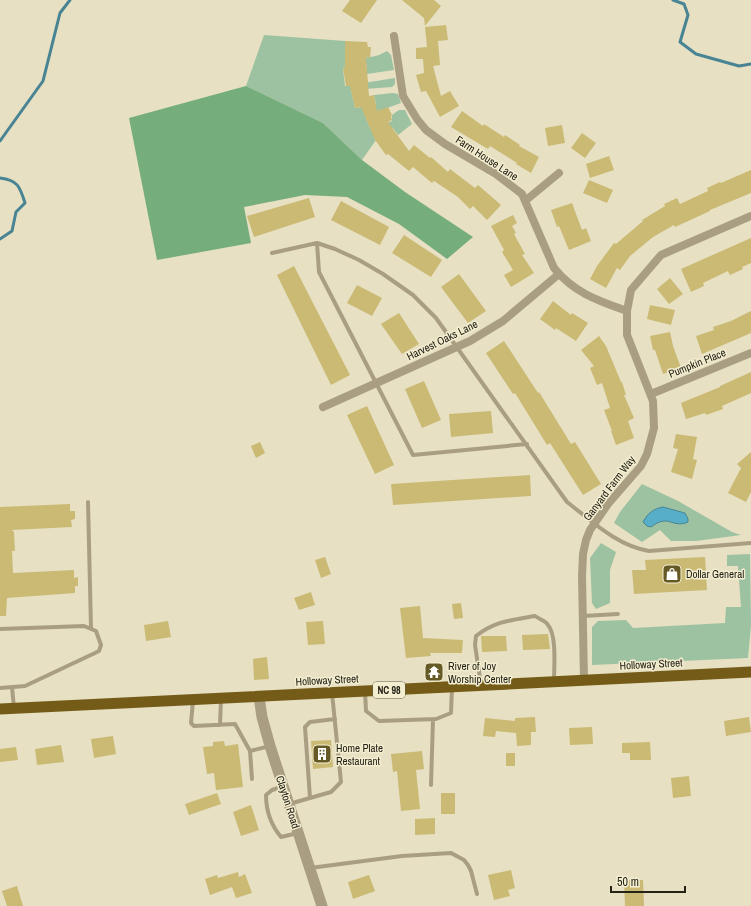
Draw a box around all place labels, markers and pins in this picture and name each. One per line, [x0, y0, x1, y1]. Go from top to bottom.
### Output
shop icon: Dollar General [661, 563, 683, 585]
place label: Dollar General [686, 567, 744, 581]
place label: River of Joy Worship Center [448, 659, 511, 686]
temple icon: River of Joy Worship Center [423, 661, 445, 683]
place label: Home Plate Restaurant [336, 741, 383, 768]
building icon: Home Plate Restaurant [311, 743, 333, 765]

